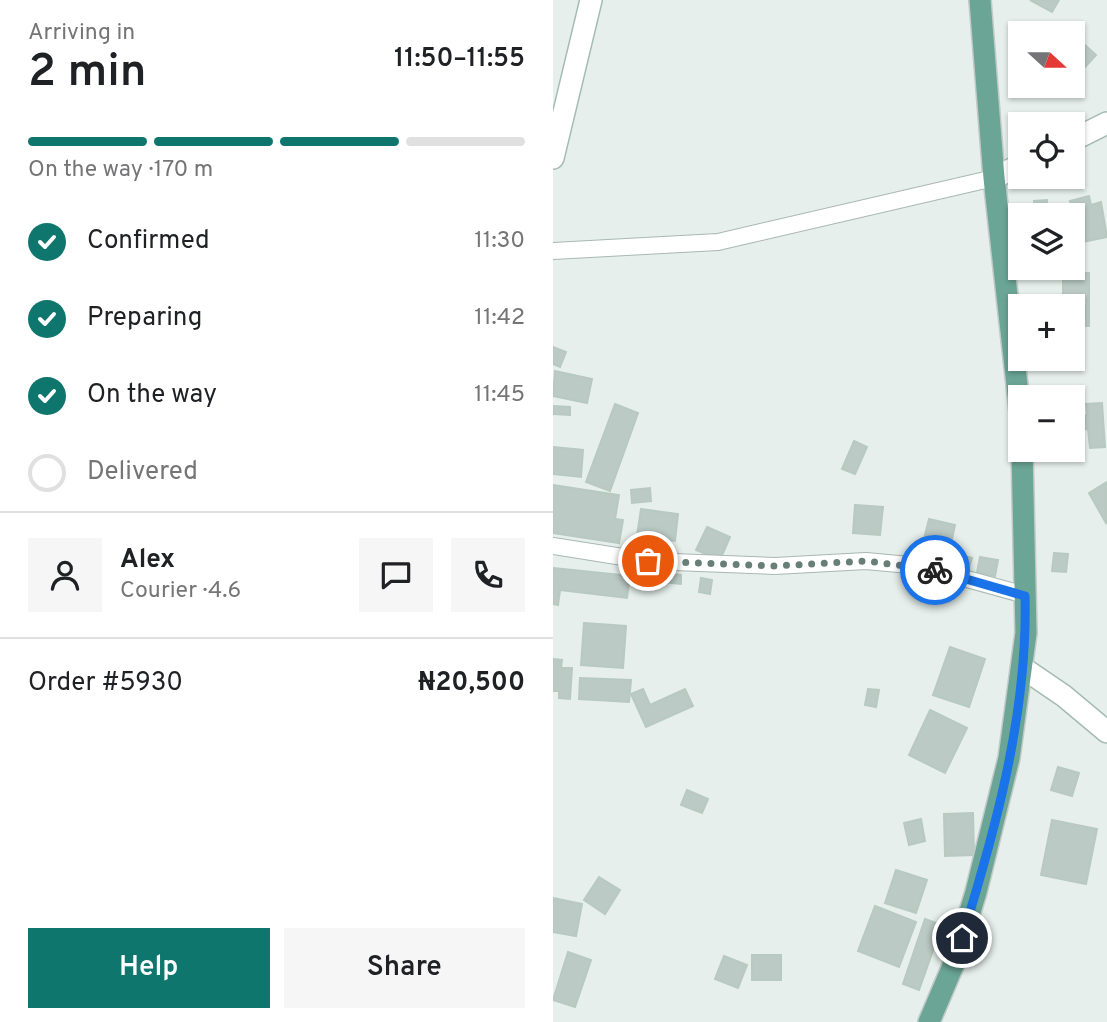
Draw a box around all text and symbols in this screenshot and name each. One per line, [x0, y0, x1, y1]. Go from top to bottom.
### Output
text: Arriving in [28, 19, 135, 48]
north arrow [1008, 21, 1085, 98]
map controls [1008, 21, 1085, 462]
text: 11:50–11:55 [394, 43, 525, 76]
text: 2 min [28, 44, 147, 103]
button: locate [1008, 112, 1085, 189]
text: On the way · 170 m [28, 156, 213, 185]
button: layers [1008, 203, 1085, 280]
icon: check [28, 223, 66, 261]
text: Confirmed [87, 225, 210, 258]
text: 11:30 [474, 227, 525, 256]
button: + [1008, 294, 1085, 371]
icon: check [28, 300, 66, 338]
text: Preparing [87, 302, 202, 335]
text: 11:42 [474, 304, 525, 333]
icon: check [28, 377, 66, 415]
text: On the way [87, 379, 217, 412]
text: 11:45 [474, 381, 525, 410]
button: − [1008, 385, 1085, 462]
text: Delivered [87, 456, 198, 489]
pin [618, 531, 678, 591]
courier [900, 535, 970, 605]
button: person [28, 538, 102, 612]
button: chat [359, 538, 433, 612]
button: phone [451, 538, 525, 612]
icon: bag [629, 542, 667, 580]
text: Alex [120, 544, 175, 577]
icon: bike [916, 551, 954, 589]
text: Courier · 4.6 [120, 577, 241, 606]
text: Order #5930 [28, 667, 183, 700]
text: ₦20,500 [418, 667, 525, 700]
pin [932, 908, 992, 968]
icon: home [943, 919, 981, 957]
button: Help [28, 928, 270, 1008]
button: Share [284, 928, 525, 1008]

